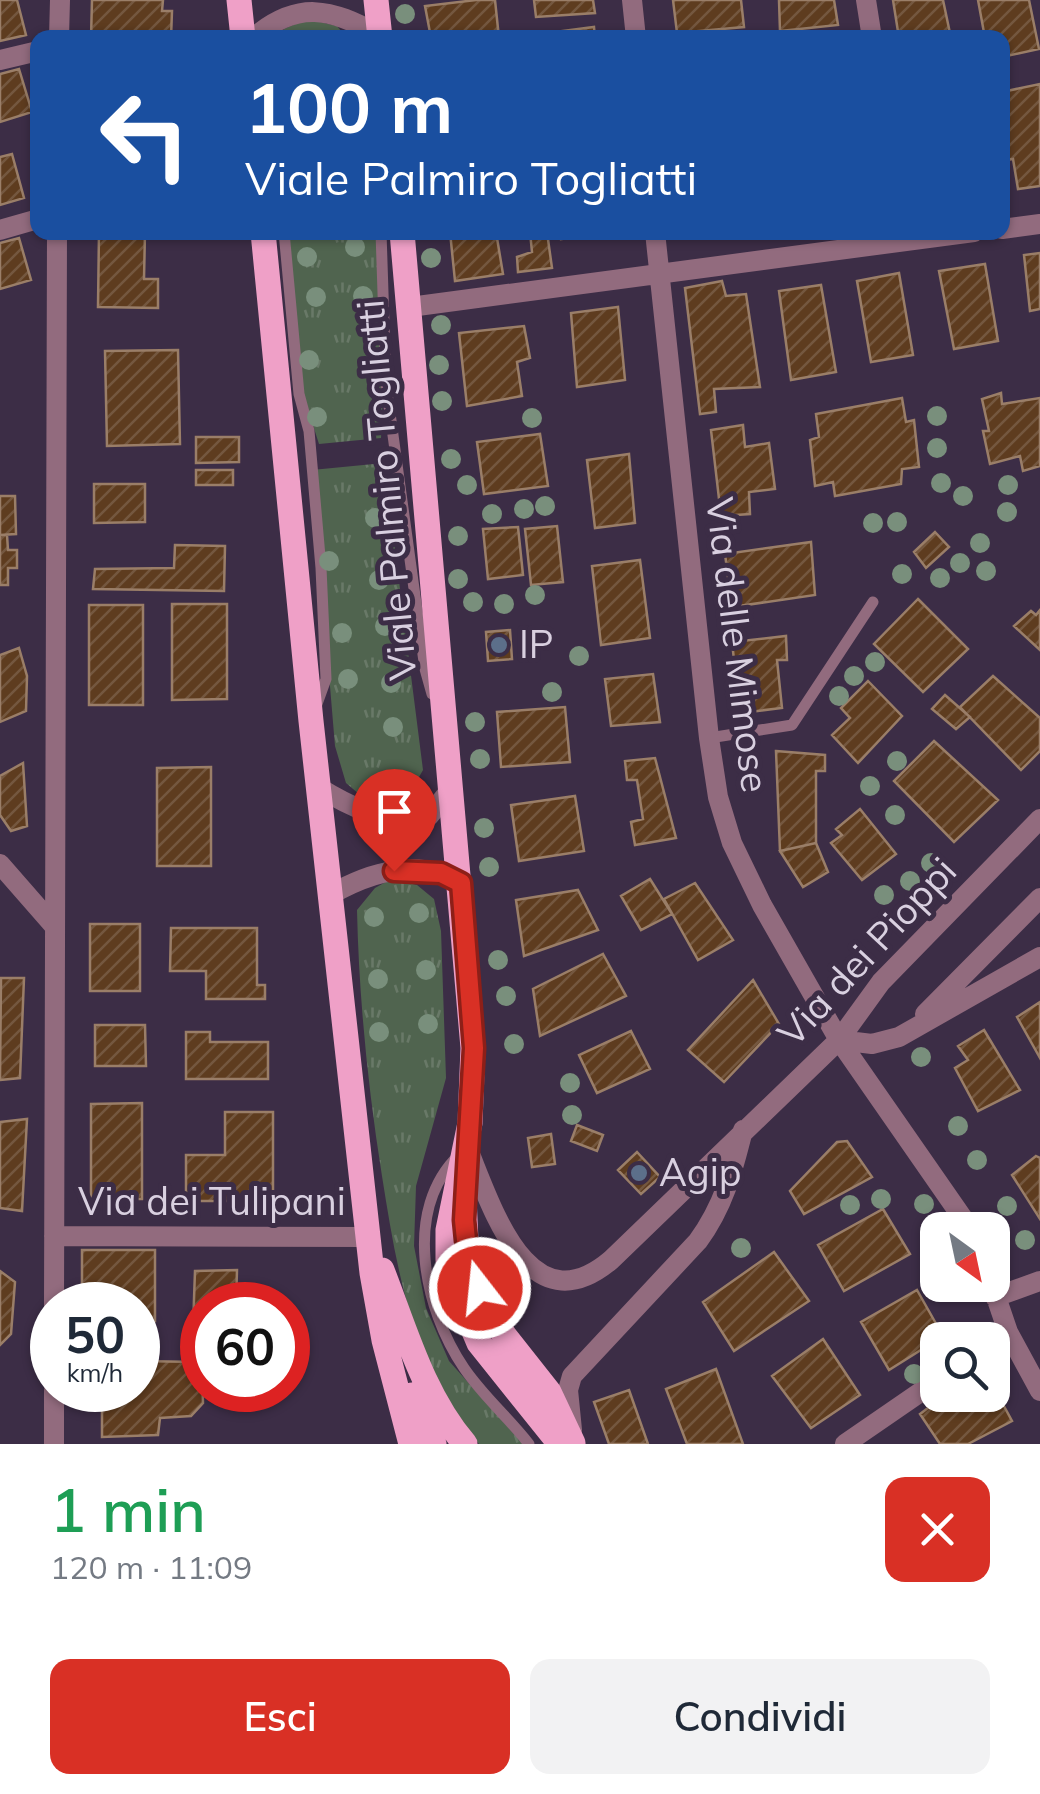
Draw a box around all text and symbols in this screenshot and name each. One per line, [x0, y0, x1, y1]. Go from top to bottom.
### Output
text: 100 m [245, 63, 453, 151]
icon: left [80, 70, 210, 200]
text: Viale Palmiro Togliatti [245, 150, 697, 206]
street label: Viale Palmiro Togliatti [345, 298, 427, 682]
street label: Via delle Mimose [696, 495, 780, 795]
place label: IP [519, 620, 554, 668]
marker: IP [488, 634, 510, 656]
pin [352, 769, 437, 872]
icon: arrive [367, 784, 422, 839]
street label: Via dei Pioppi [767, 847, 966, 1056]
place label: Agip [659, 1148, 742, 1196]
marker: Agip [628, 1162, 650, 1184]
street label: Via dei Tulipani [78, 1177, 346, 1225]
north arrow [920, 1212, 1010, 1302]
map controls [920, 1212, 1010, 1412]
position arrow [428, 1236, 532, 1340]
speed limit sign: 60 [180, 1282, 310, 1412]
text: 50 [65, 1303, 125, 1366]
button: search [920, 1322, 1010, 1412]
text: km/h [67, 1357, 123, 1388]
text: 1 min [50, 1472, 206, 1547]
button: close [885, 1477, 990, 1582]
text: 120 m · 11:09 [50, 1547, 252, 1587]
button: Esci [50, 1659, 510, 1774]
button: Condividi [530, 1659, 990, 1774]

